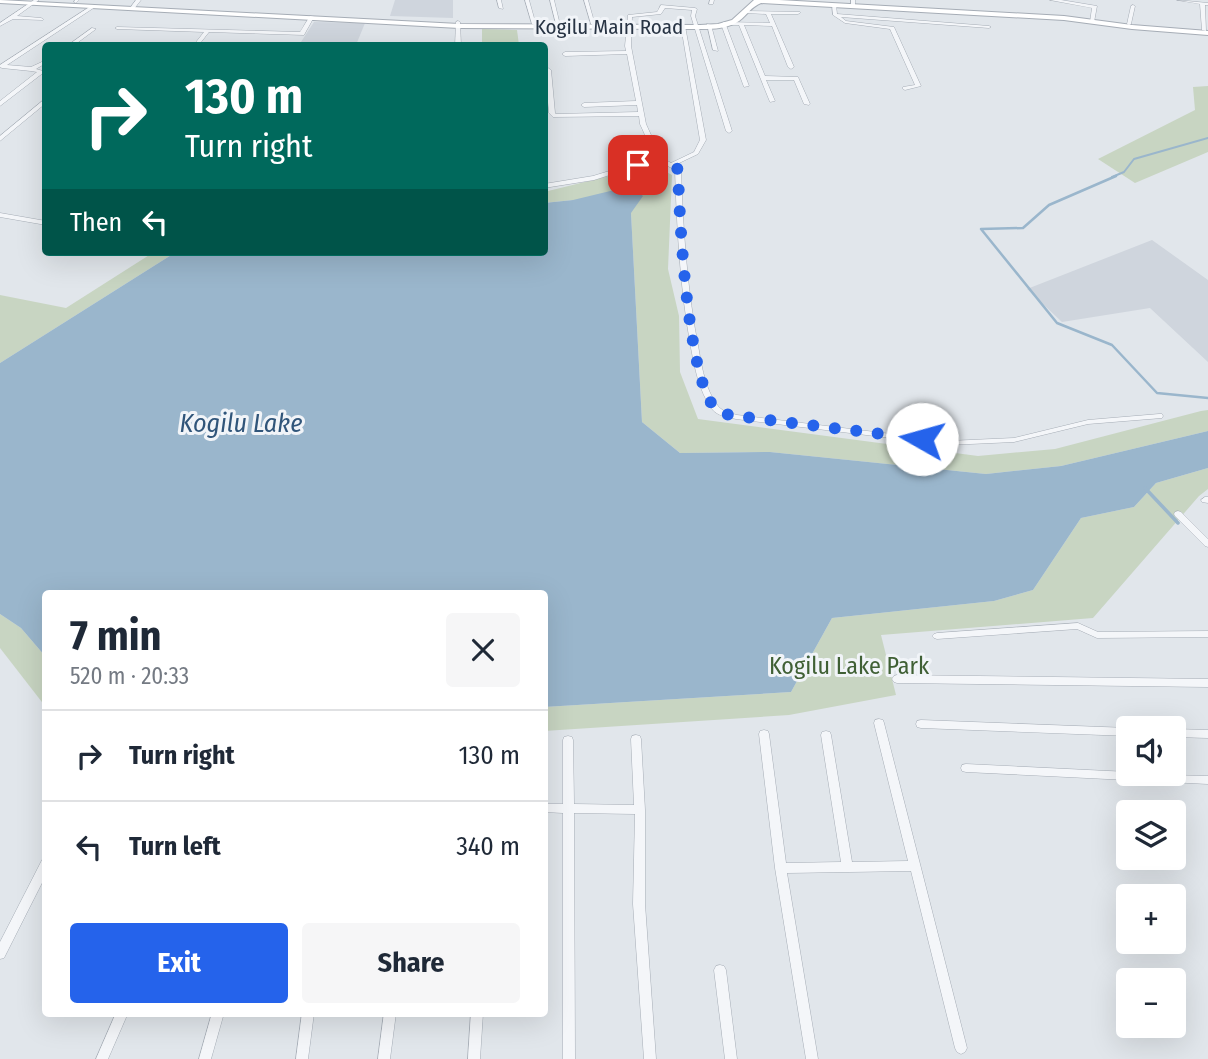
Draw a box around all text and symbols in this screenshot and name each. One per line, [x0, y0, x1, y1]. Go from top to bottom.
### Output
street label: Kogilu Main Road [535, 14, 683, 40]
text: 130 m [185, 67, 303, 126]
icon: right [70, 70, 161, 161]
text: Turn right [185, 127, 312, 165]
pin [608, 135, 668, 195]
icon: arrive [619, 146, 657, 184]
icon: left [136, 203, 174, 241]
text: Then [70, 207, 122, 238]
position arrow [885, 402, 959, 476]
water label: Kogilu Lake [179, 408, 303, 439]
text: 7 min [70, 611, 162, 661]
button: close [446, 613, 520, 687]
park label: Kogilu Lake Park [769, 652, 930, 680]
text: 520 m · 20:33 [70, 662, 189, 690]
map controls [1116, 716, 1186, 1038]
button: sound [1116, 716, 1186, 786]
icon: right [70, 737, 108, 775]
text: Turn right [129, 740, 235, 771]
text: 130 m [458, 740, 520, 771]
button: layers [1116, 800, 1186, 870]
icon: left [70, 828, 108, 866]
text: Turn left [129, 831, 221, 862]
text: 340 m [456, 831, 520, 862]
button: + [1116, 884, 1186, 954]
button: Exit [70, 923, 288, 1003]
button: Share [302, 923, 520, 1003]
button: − [1116, 968, 1186, 1038]

